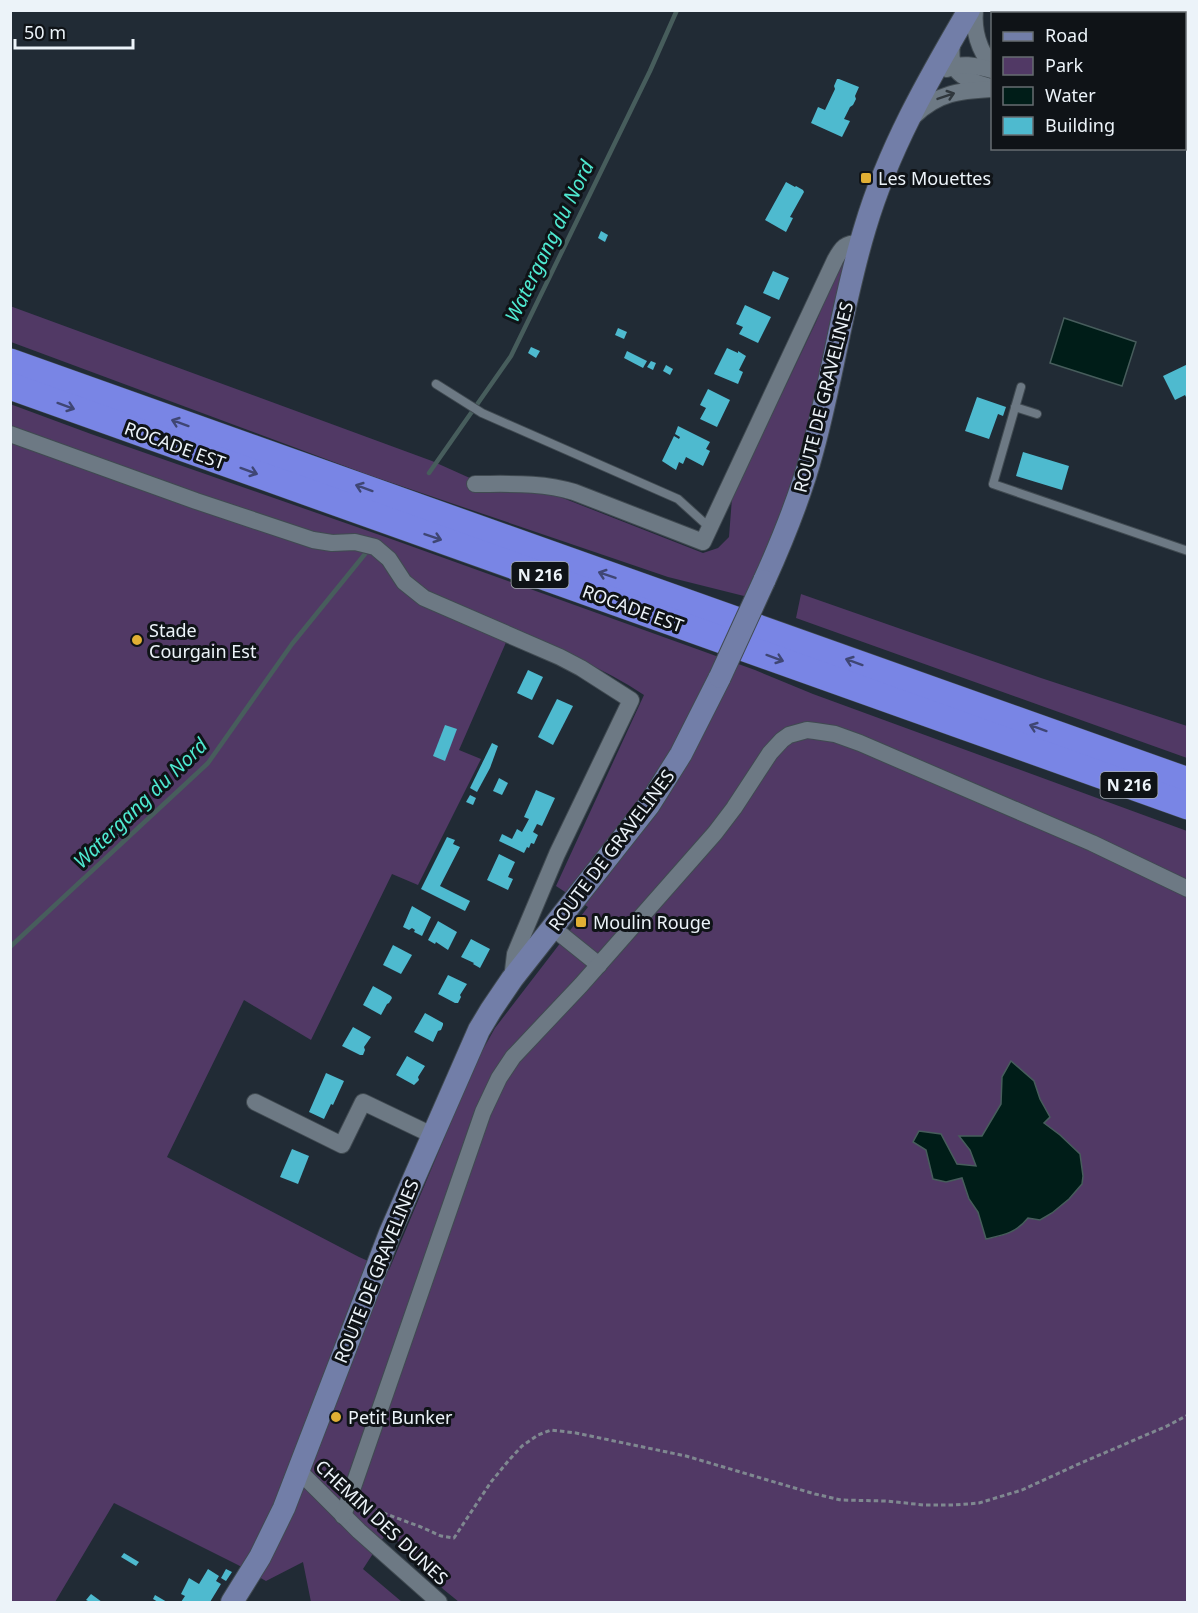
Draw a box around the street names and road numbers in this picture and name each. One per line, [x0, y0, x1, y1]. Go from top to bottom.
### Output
street label: ROUTE DE GRAVELINES [788, 299, 858, 495]
street label: ROCADE EST [121, 416, 229, 474]
road number: N 216 [512, 562, 568, 588]
street label: ROCADE EST [579, 579, 687, 637]
street label: ROUTE DE GRAVELINES [542, 764, 680, 935]
road number: N 216 [1100, 772, 1158, 798]
street label: ROUTE DE GRAVELINES [328, 1176, 424, 1366]
street label: CHEMIN DES DUNES [311, 1454, 454, 1590]

